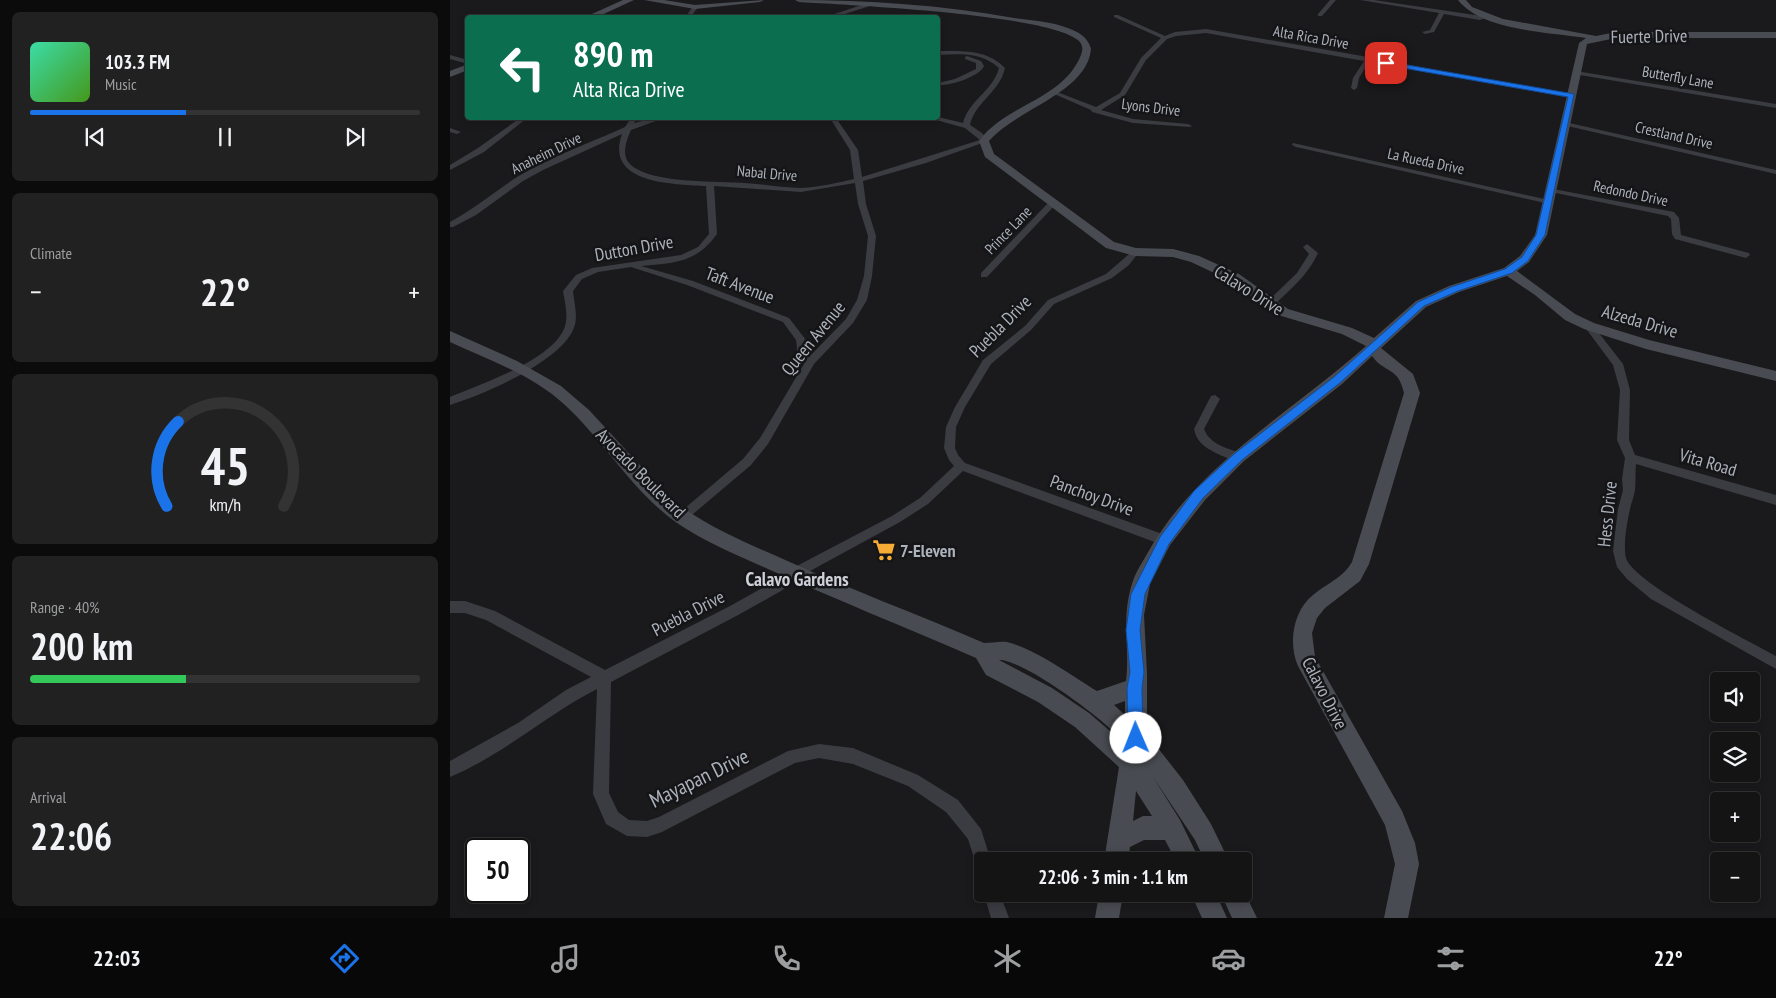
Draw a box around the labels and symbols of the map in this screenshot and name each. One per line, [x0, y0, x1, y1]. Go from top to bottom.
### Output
street label: Alta Rica Drive [1272, 21, 1350, 53]
street label: Fuerte Drive [1610, 24, 1688, 48]
pin [1365, 42, 1407, 84]
street label: Butterfly Lane [1641, 61, 1715, 93]
street label: Lyons Drive [1120, 94, 1182, 120]
street label: Crestland Drive [1633, 117, 1715, 153]
street label: Anaheim Drive [508, 128, 584, 178]
street label: La Rueda Drive [1386, 144, 1466, 178]
street label: Nabal Drive [736, 161, 798, 185]
street label: Redondo Drive [1592, 176, 1670, 210]
street label: Prince Lane [980, 202, 1036, 258]
street label: Dutton Drive [593, 230, 675, 266]
street label: Calavo Drive [1210, 260, 1288, 320]
street label: Taft Avenue [702, 261, 778, 309]
street label: Puebla Drive [964, 290, 1036, 362]
street label: Queen Avenue [776, 296, 850, 380]
street label: Alzeda Drive [1599, 299, 1681, 343]
street label: Avocado Boulevard [591, 423, 691, 523]
street label: Vita Road [1676, 443, 1739, 481]
street label: Panchoy Drive [1047, 469, 1137, 521]
street label: Hess Drive [1592, 480, 1622, 548]
supermarket icon: 7-Eleven [871, 537, 897, 563]
place label: 7-Eleven [900, 539, 956, 562]
district label: Calavo Gardens [745, 567, 849, 591]
street label: Puebla Drive [648, 585, 728, 641]
street label: Calavo Drive [1297, 653, 1353, 733]
position arrow [1109, 711, 1161, 763]
street label: Mayapan Drive [645, 742, 753, 814]
speed limit sign: 50 [465, 838, 530, 903]

